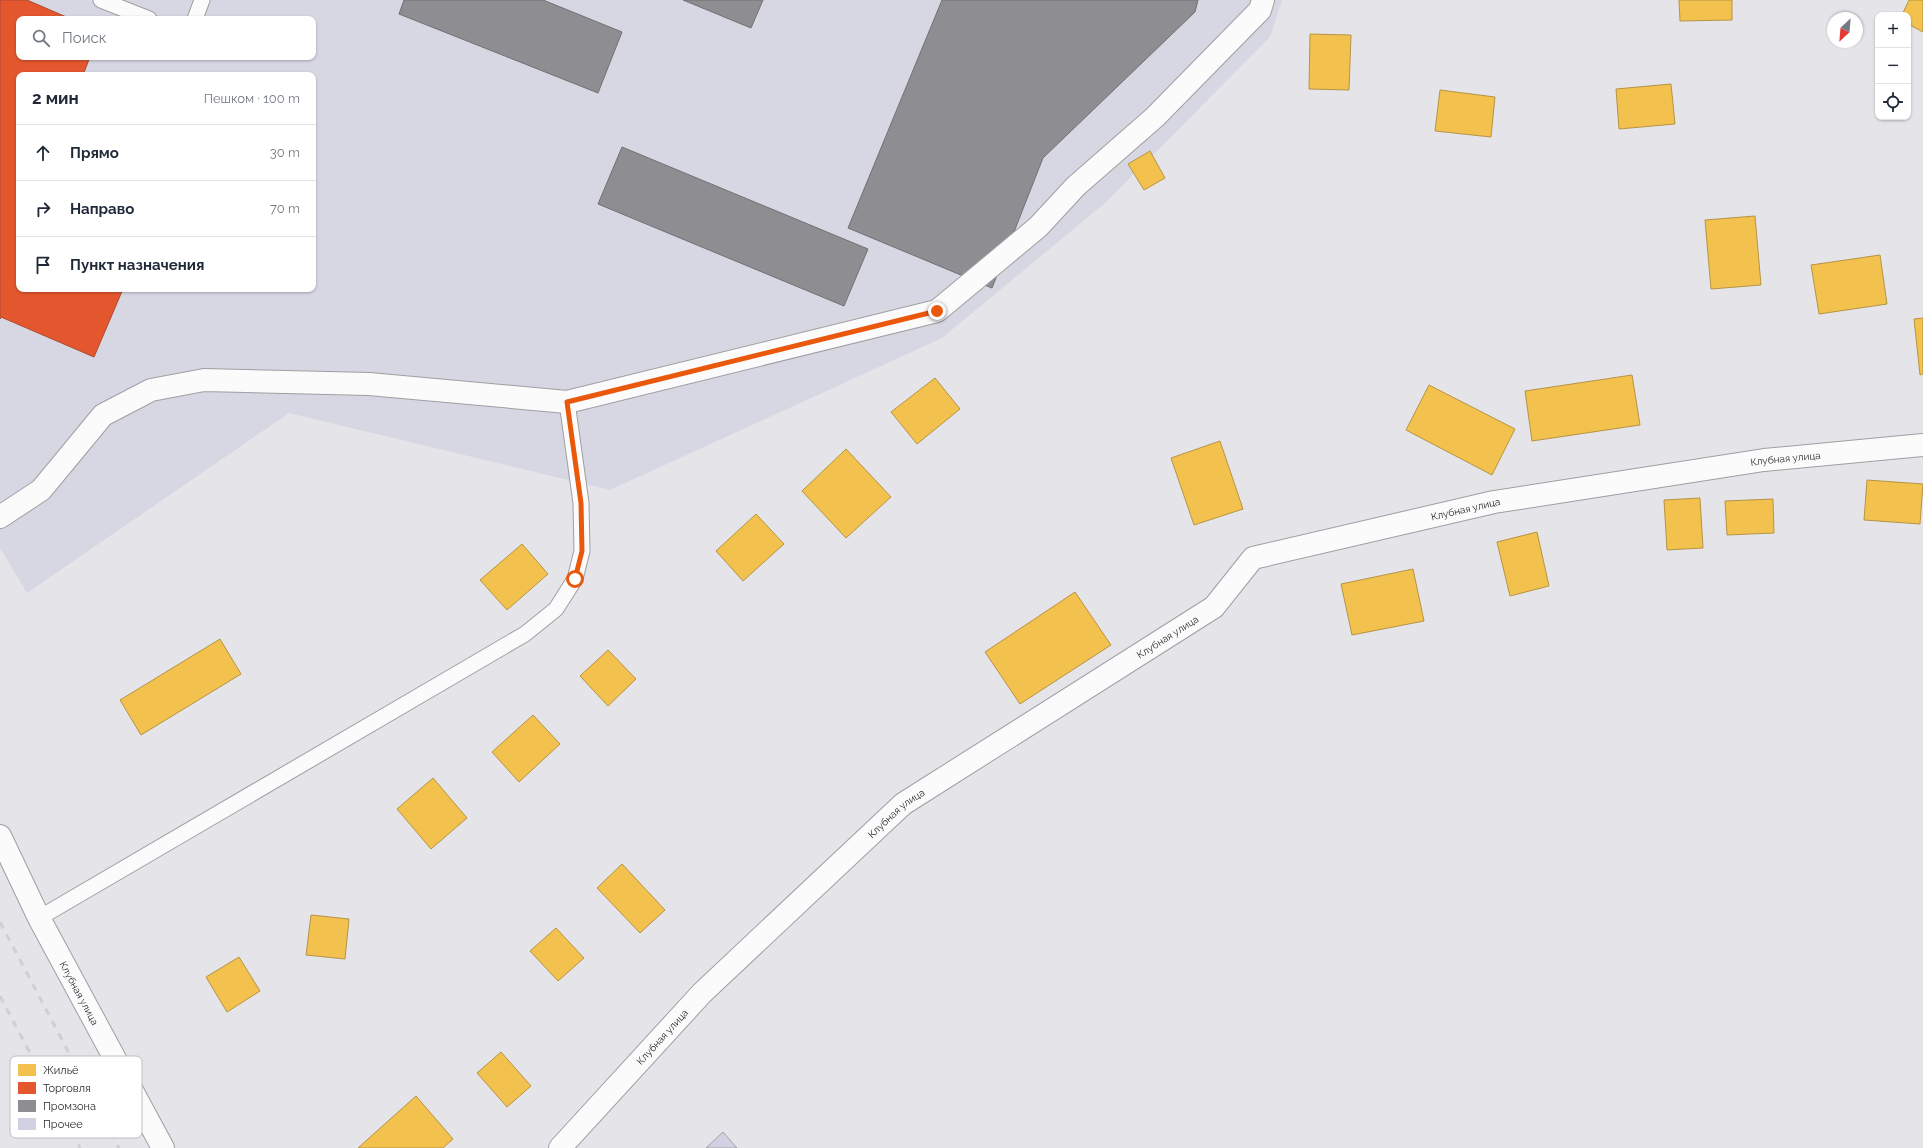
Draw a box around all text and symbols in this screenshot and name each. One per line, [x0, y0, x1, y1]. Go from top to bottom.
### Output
north arrow [1827, 12, 1863, 48]
map controls [1875, 12, 1911, 120]
button: + [1875, 12, 1911, 48]
search box [16, 16, 316, 60]
icon: search [30, 27, 52, 49]
text: Поиск [62, 29, 107, 47]
button: − [1875, 48, 1911, 84]
button: locate [1875, 84, 1911, 120]
text: 2 мин [32, 88, 79, 108]
text: Пешком · 100 m [204, 91, 300, 106]
icon: ahead [32, 142, 54, 164]
text: Прямо [70, 144, 119, 162]
text: 30 m [270, 145, 300, 160]
icon: right [32, 198, 54, 220]
text: Направо [70, 200, 134, 218]
text: 70 m [270, 201, 300, 216]
icon: arrive [32, 254, 54, 276]
text: Пункт назначения [70, 256, 204, 274]
route end [928, 302, 946, 320]
street label: Клубная улица [1749, 449, 1821, 468]
street label: Клубная улица [1430, 496, 1501, 522]
route start [566, 570, 584, 588]
street label: Клубная улица [1135, 613, 1200, 660]
street label: Клубная улица [865, 786, 926, 840]
street label: Клубная улица [58, 959, 101, 1027]
street label: Клубная улица [634, 1007, 690, 1066]
legend [10, 1056, 142, 1138]
text: Жильё [43, 1064, 79, 1077]
text: Торговля [43, 1082, 91, 1095]
text: Промзона [43, 1100, 96, 1113]
text: Прочее [43, 1118, 83, 1131]

